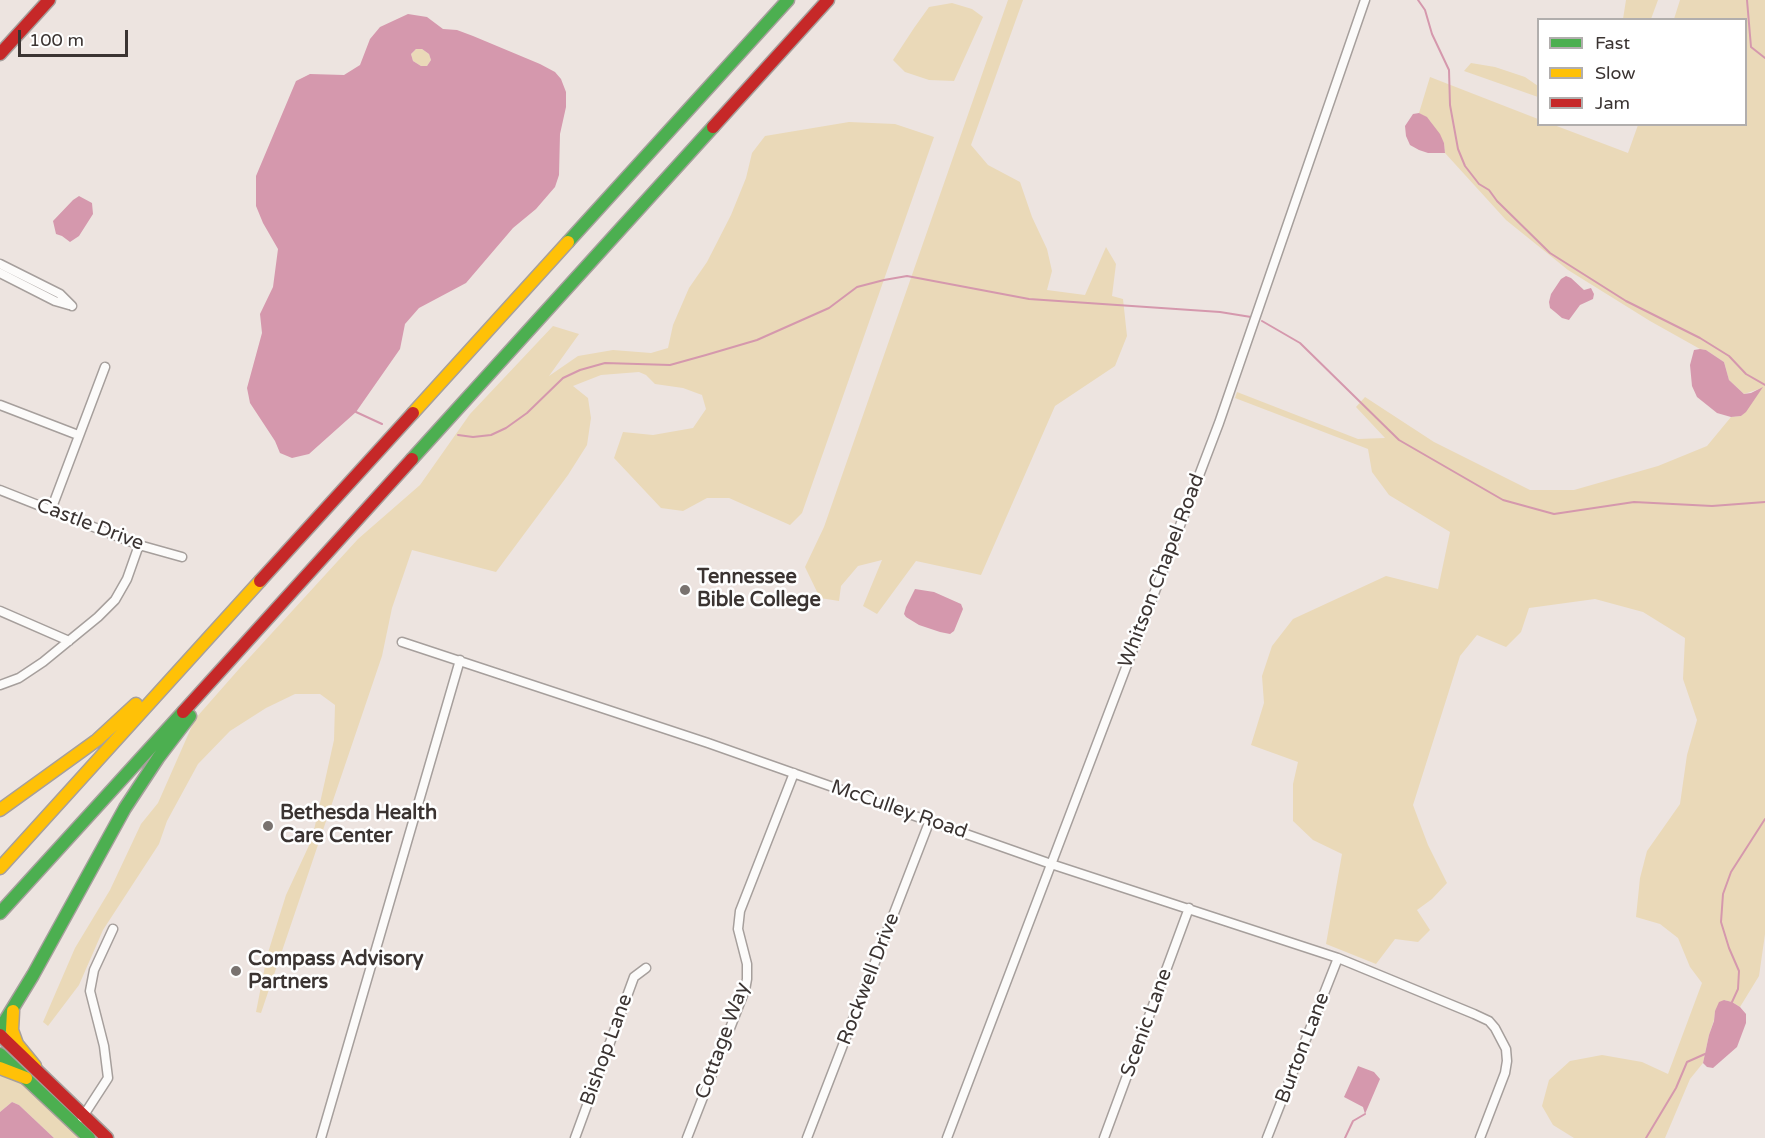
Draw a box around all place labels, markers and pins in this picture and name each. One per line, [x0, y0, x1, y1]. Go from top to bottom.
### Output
place label: Tennessee Bible College [697, 566, 821, 613]
marker: Tennessee Bible College [678, 583, 692, 597]
place label: Bethesda Health Care Center [280, 802, 437, 849]
marker: Bethesda Health Care Center [261, 819, 275, 833]
place label: Compass Advisory Partners [248, 948, 423, 995]
marker: Compass Advisory Partners [229, 964, 243, 978]

